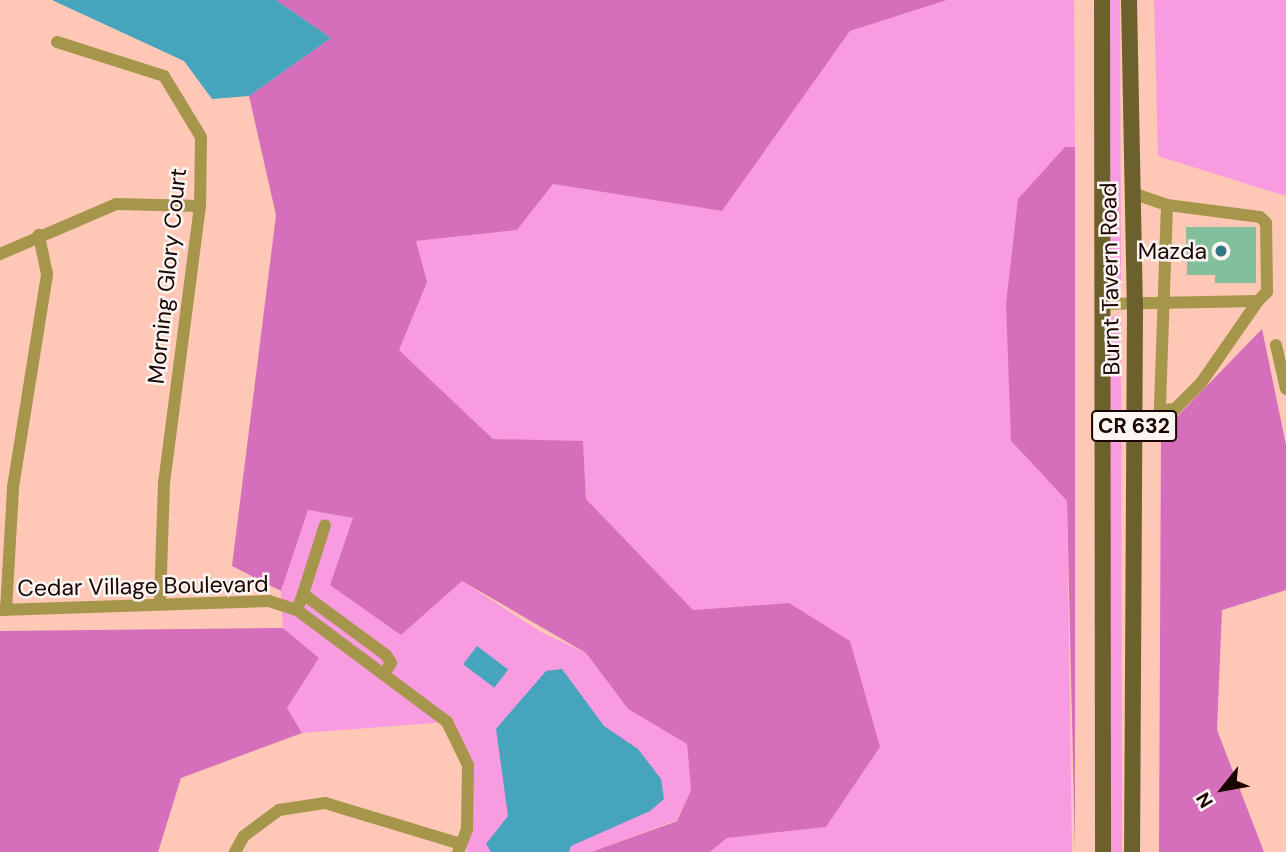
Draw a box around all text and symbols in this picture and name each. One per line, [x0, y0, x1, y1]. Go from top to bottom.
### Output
street label: Morning Glory Court [142, 167, 192, 385]
street label: Burnt Tavern Road [1095, 182, 1125, 376]
place label: Mazda [1138, 237, 1207, 265]
marker: Mazda [1213, 243, 1229, 259]
road number: CR 632 [1090, 408, 1178, 444]
street label: Cedar Village Boulevard [17, 570, 269, 602]
north arrow [1188, 754, 1258, 824]
text: N [1190, 788, 1219, 812]

